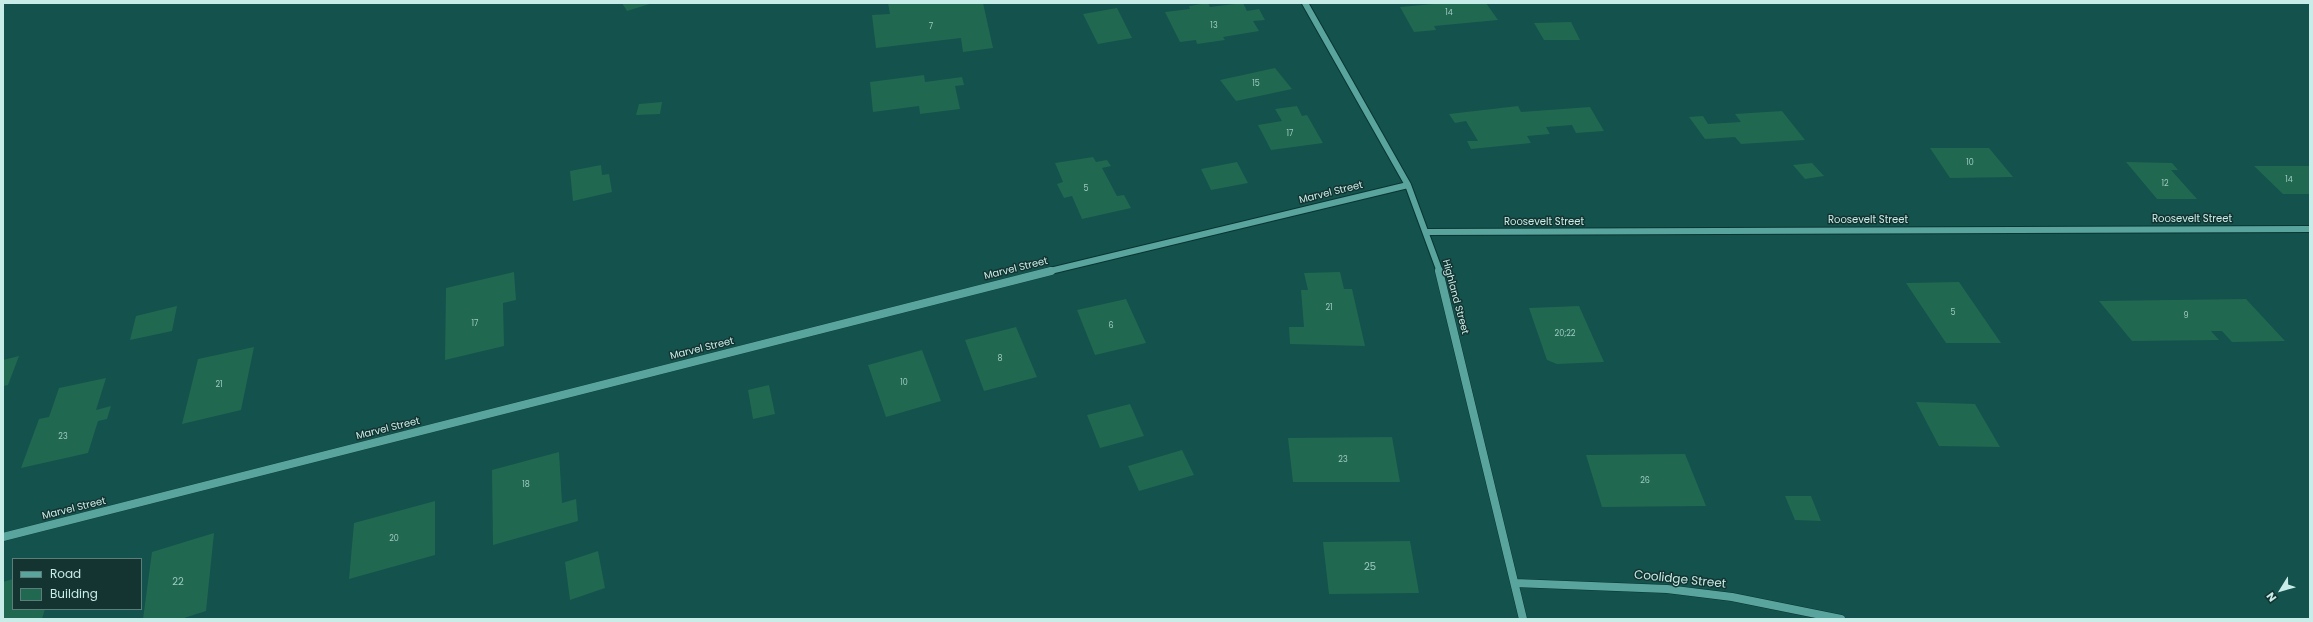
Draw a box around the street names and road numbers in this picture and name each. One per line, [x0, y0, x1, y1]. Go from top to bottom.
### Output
street label: Marvel Street [1298, 179, 1364, 207]
street label: Roosevelt Street [2152, 213, 2232, 225]
street label: Roosevelt Street [1828, 214, 1908, 226]
street label: Roosevelt Street [1504, 216, 1584, 228]
street label: Marvel Street [983, 255, 1049, 283]
street label: Highland Street [1439, 258, 1471, 336]
street label: Marvel Street [669, 335, 735, 363]
street label: Marvel Street [355, 415, 421, 443]
street label: Marvel Street [41, 495, 107, 523]
street label: Coolidge Street [1633, 568, 1727, 592]

